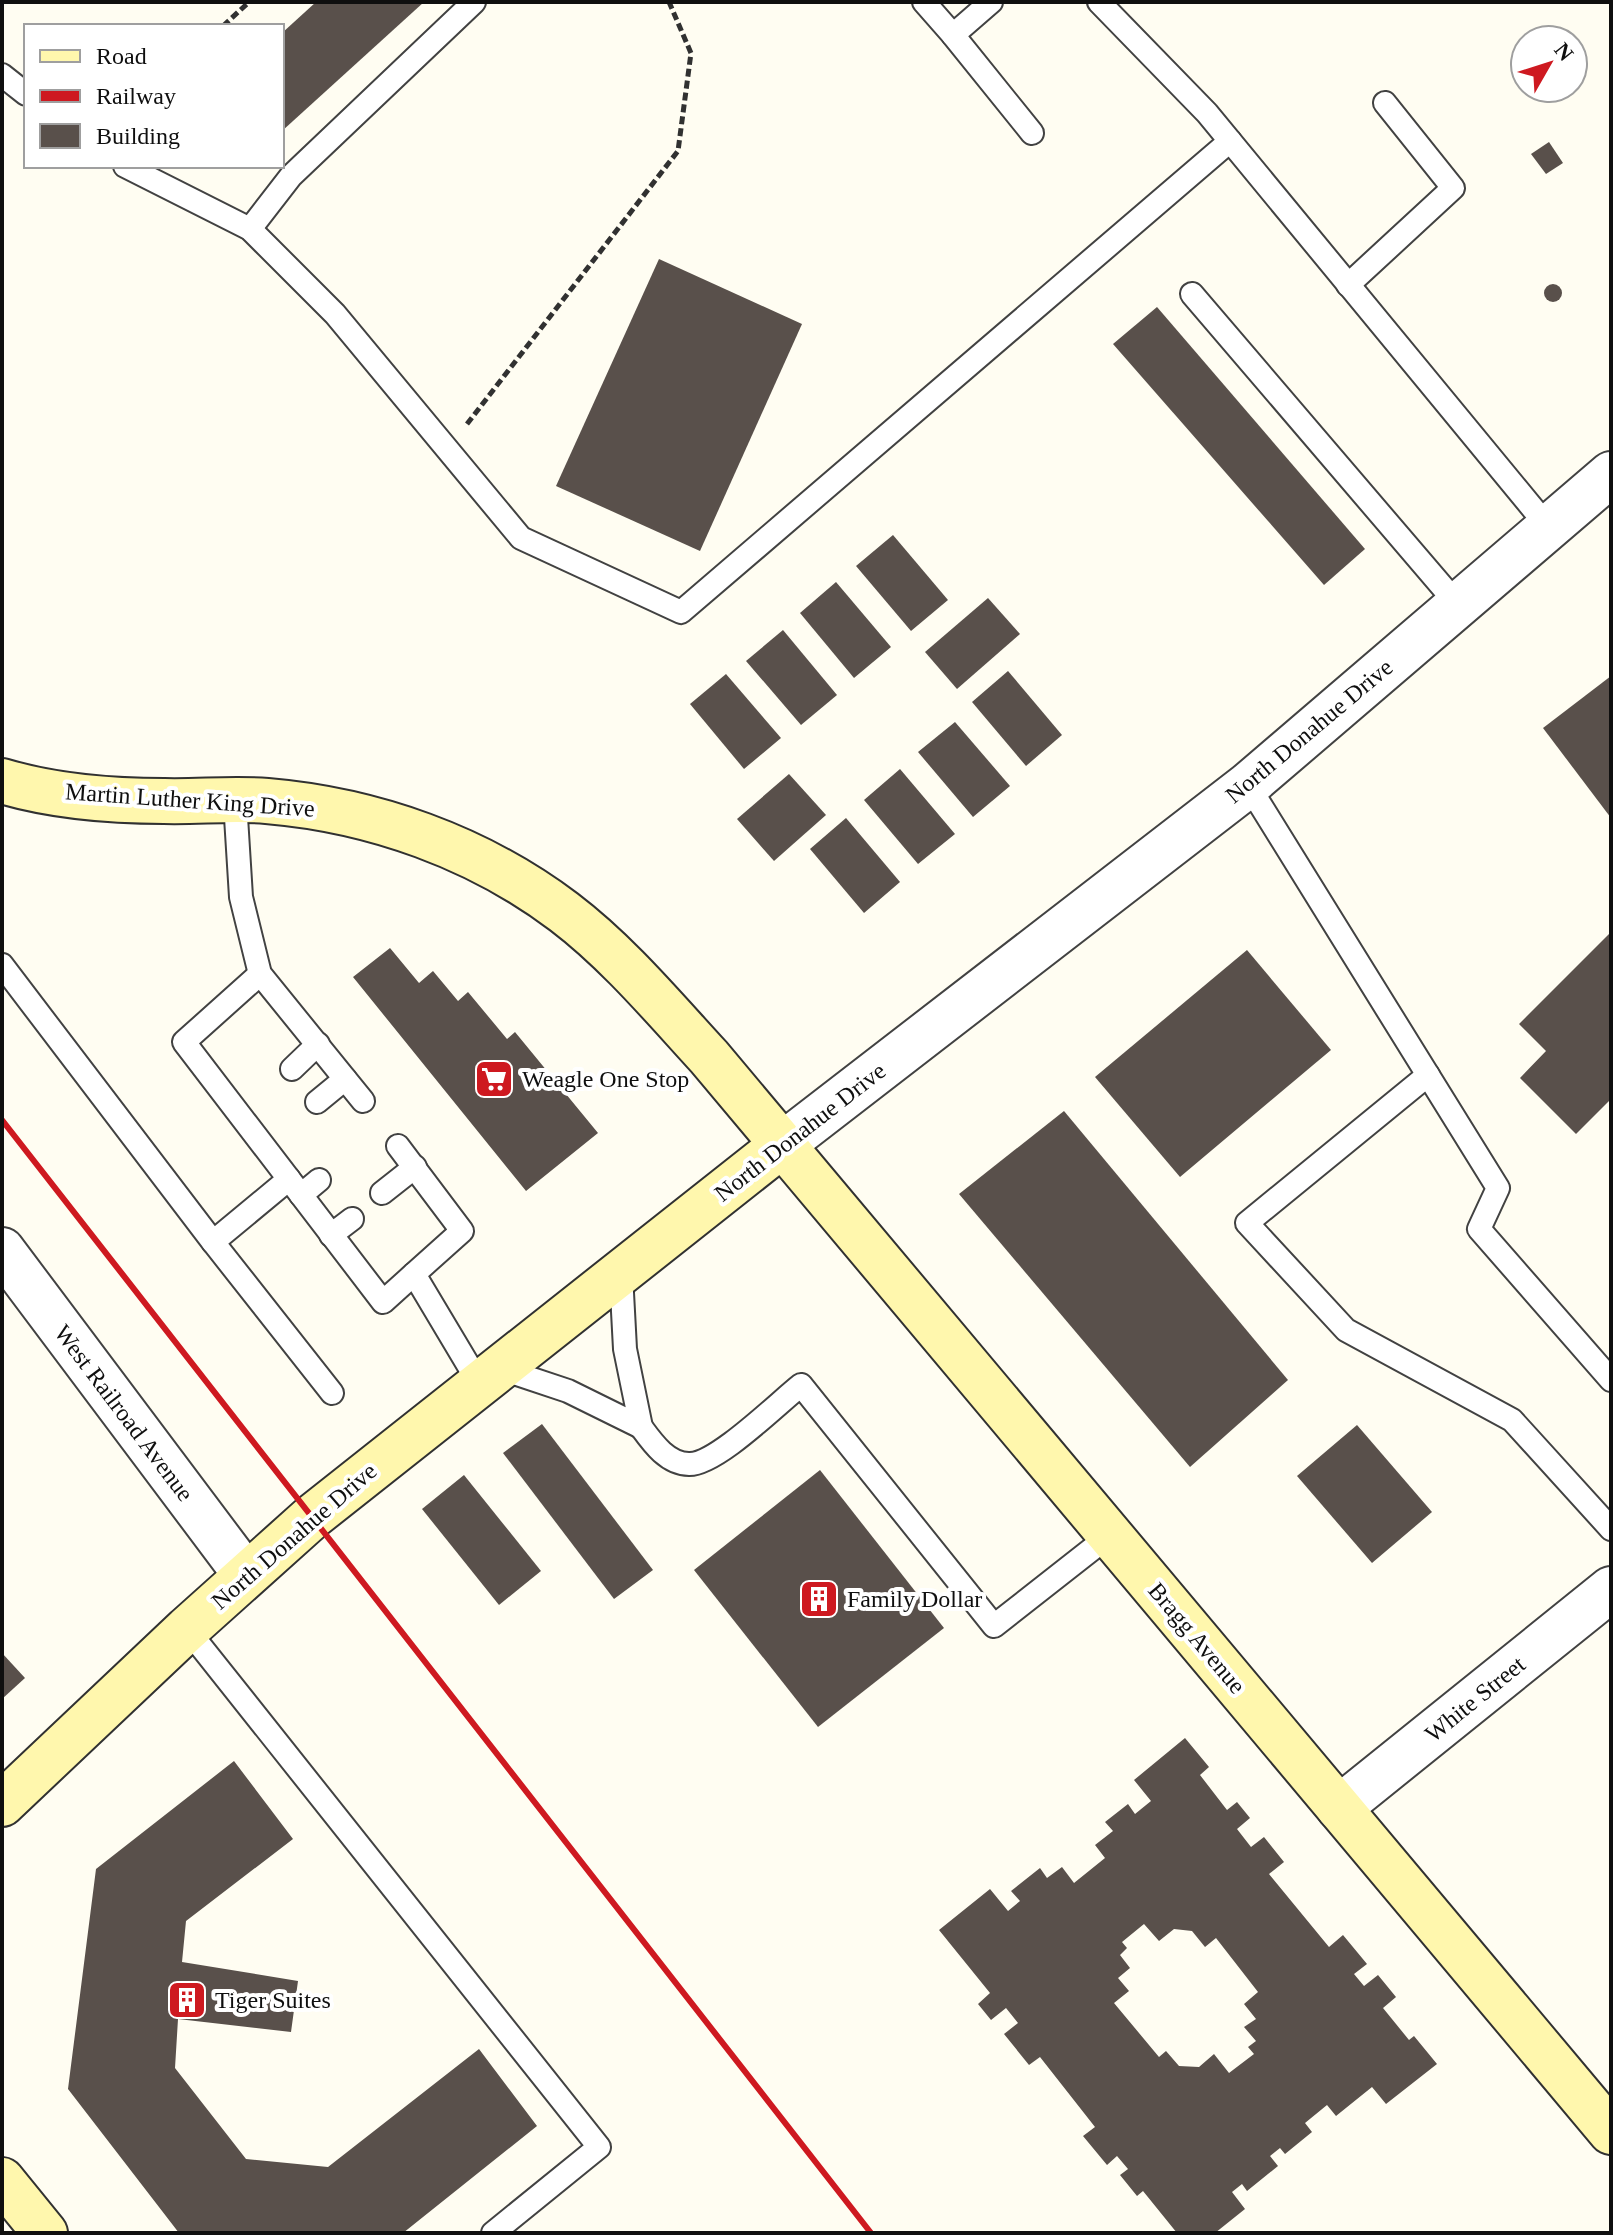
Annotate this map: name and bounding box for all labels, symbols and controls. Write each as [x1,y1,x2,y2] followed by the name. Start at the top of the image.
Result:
[24,24,284,168] legend
[1509,24,1589,104] north arrow
[1549,38,1579,66] text: N
[96,43,147,69] text: Road
[96,83,176,109] text: Railway
[96,123,180,149] text: Building
[1220,654,1398,808] street label: North Donahue Drive
[64,778,316,822] street label: Martin Luther King Drive
[710,1057,890,1207] street label: North Donahue Drive
[473,1058,515,1100] supermarket icon: Weagle One Stop
[522,1066,689,1092] place label: Weagle One Stop
[49,1320,199,1506] street label: West Railroad Avenue
[206,1458,382,1614] street label: North Donahue Drive
[1143,1577,1251,1699] street label: Bragg Avenue
[798,1578,840,1620] building icon: Family Dollar
[847,1586,982,1612] place label: Family Dollar
[1420,1651,1530,1747] street label: White Street
[166,1979,208,2021] building icon: Tiger Suites
[215,1987,331,2013] place label: Tiger Suites

